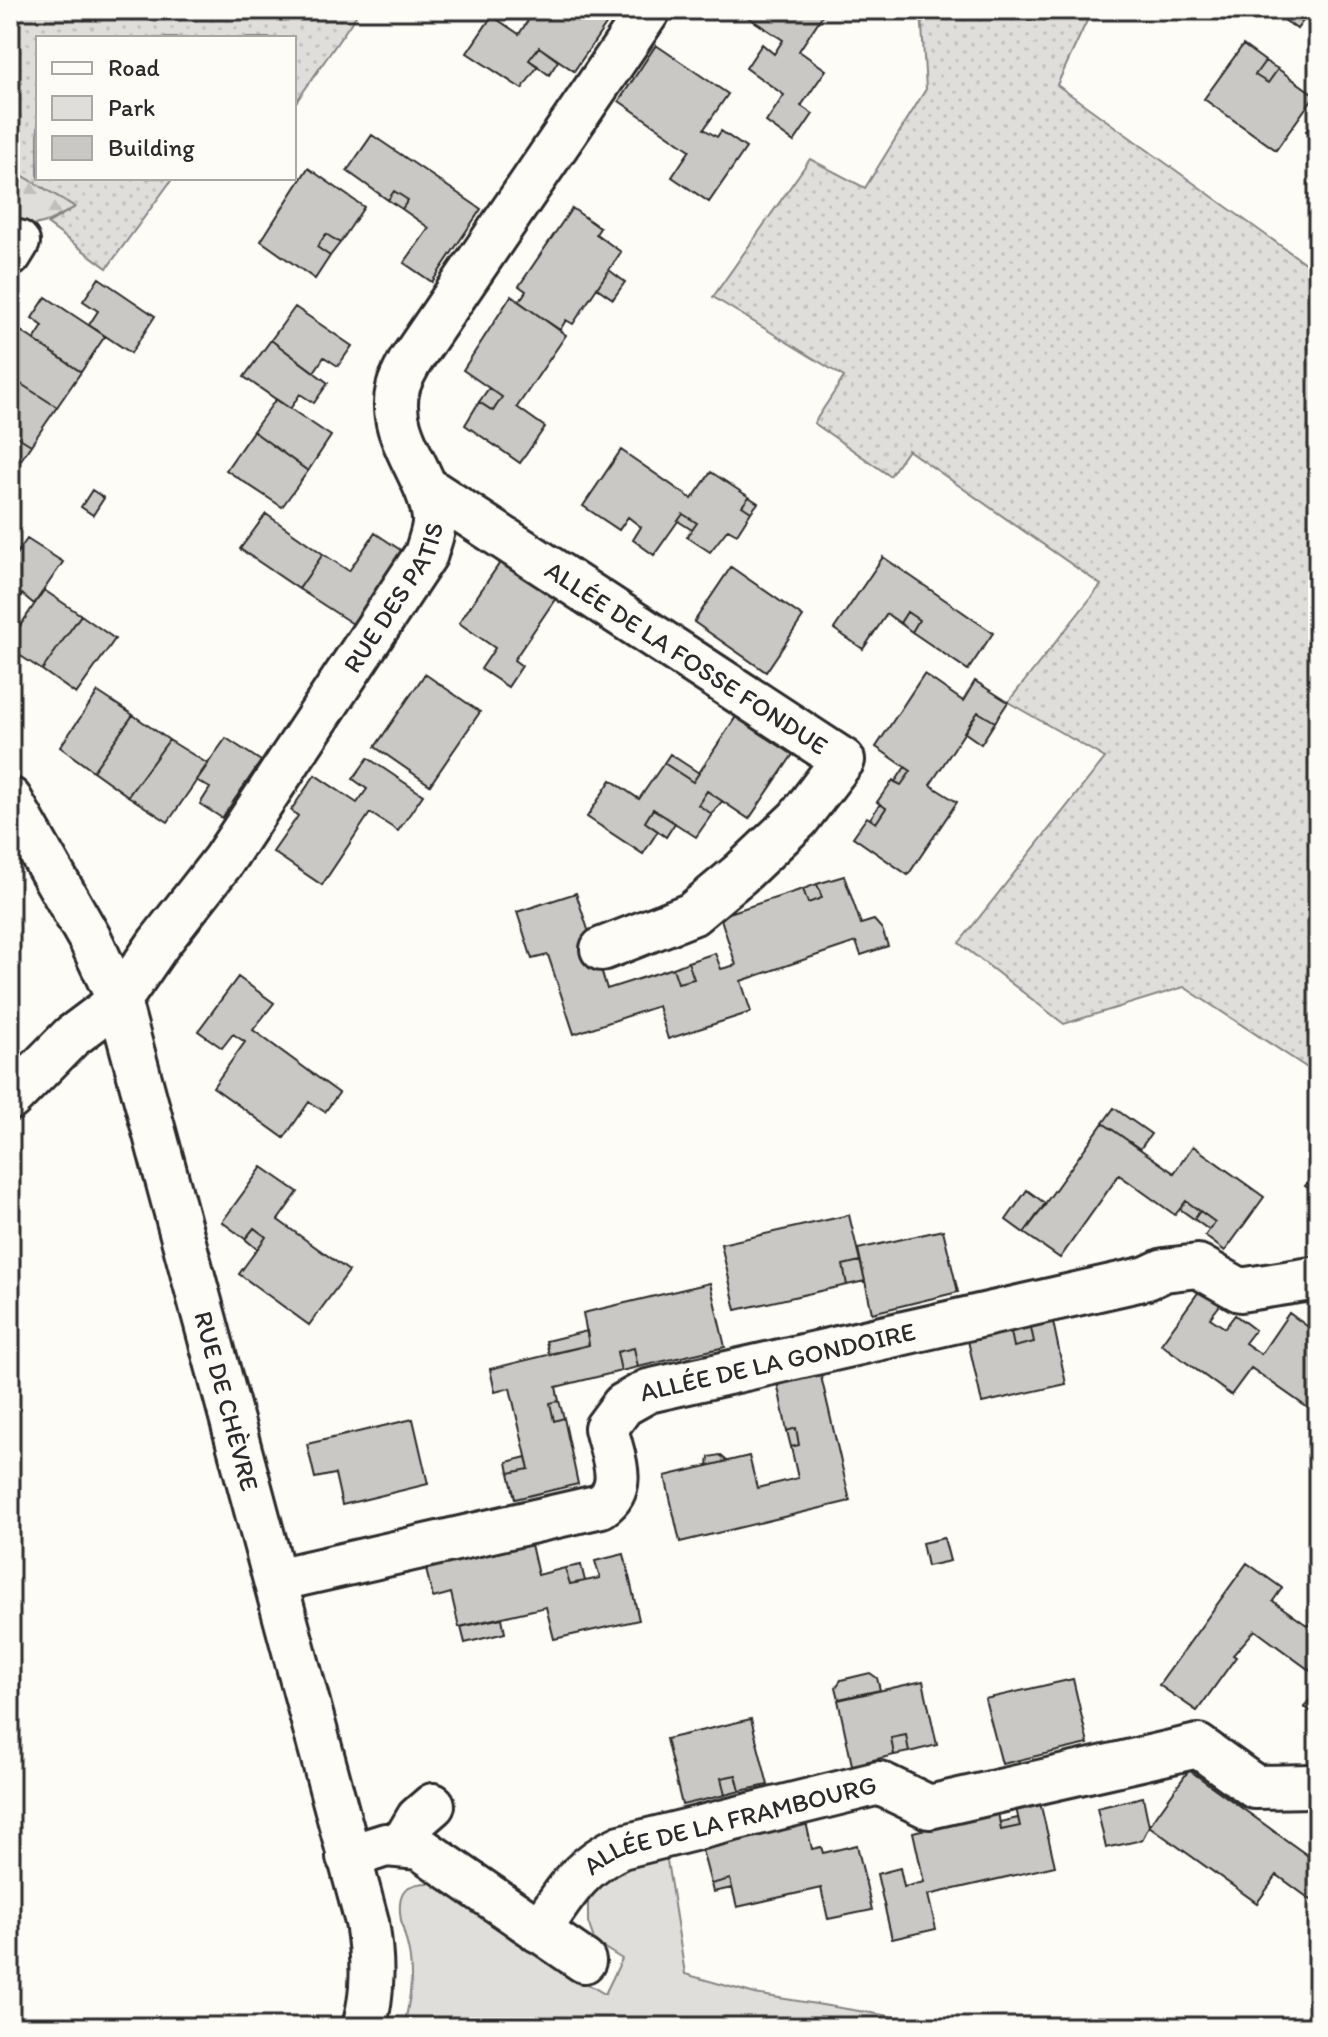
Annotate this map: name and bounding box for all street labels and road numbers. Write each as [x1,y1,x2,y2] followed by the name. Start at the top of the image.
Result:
[336,520,450,679] street label: RUE DES PATIS
[539,554,834,762] street label: ALLÉE DE LA FOSSE FONDUE
[187,1308,266,1495] street label: RUE DE CHÈVRE
[637,1315,918,1408] street label: ALLÉE DE LA GONDOIRE
[576,1768,880,1882] street label: ALLÉE DE LA FRAMBOURG

